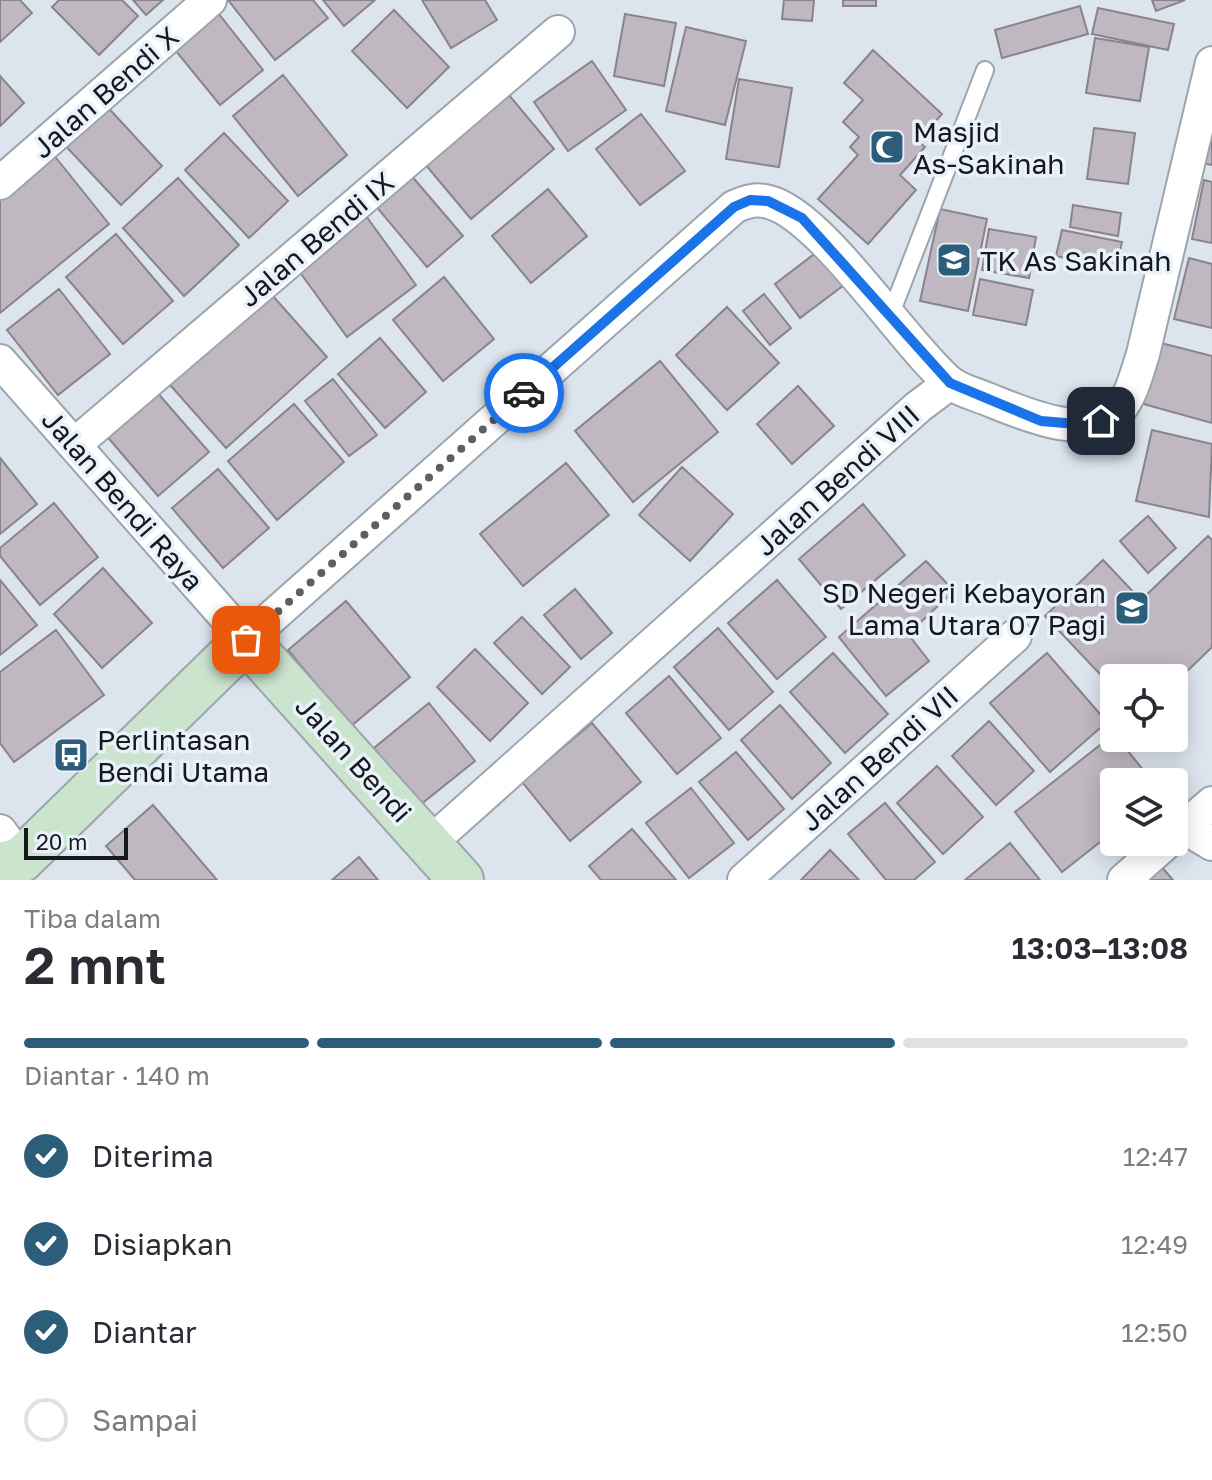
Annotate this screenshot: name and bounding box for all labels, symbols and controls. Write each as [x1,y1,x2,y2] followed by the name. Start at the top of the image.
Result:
[25,20,185,164] street label: Jalan Bendi X
[913,115,1064,180] place label: Masjid As-Sakinah
[868,128,906,166] mosque icon: Masjid As-Sakinah
[232,165,400,313] street label: Jalan Bendi IX
[935,241,973,279] school or university icon: TK As Sakinah
[980,244,1171,277] place label: TK As Sakinah
[484,353,564,433] courier
[502,371,546,415] icon: car
[1067,387,1135,455] pin
[748,398,926,562] street label: Jalan Bendi VIII
[1079,399,1123,443] icon: home
[35,403,211,597] street label: Jalan Bendi Raya
[822,576,1106,641] place label: SD Negeri Kebayoran Lama Utara 07 Pagi
[1113,589,1151,627] school or university icon: SD Negeri Kebayoran Lama Utara 07 Pagi
[212,606,280,674] pin
[224,618,268,662] icon: bag
[1100,664,1188,856] map controls
[1100,664,1188,752] button: locate
[793,679,965,837] street label: Jalan Bendi VII
[289,690,419,828] street label: Jalan Bendi
[97,723,269,788] place label: Perlintasan Bendi Utama
[52,736,90,774] bus stop icon: Perlintasan Bendi Utama
[1100,768,1188,856] button: layers
[24,824,128,860] scale bar
[36,828,87,855] text: 20 m
[24,903,161,934] text: Tiba dalam
[1012,930,1188,966] text: 13:03–13:08
[24,933,166,995] text: 2 mnt
[24,1060,210,1091] text: Diantar · 140 m
[24,1134,68,1178] icon: check
[92,1138,214,1174] text: Diterima
[1123,1141,1188,1172] text: 12:47
[24,1222,68,1266] icon: check
[92,1226,232,1262] text: Disiapkan
[1121,1229,1188,1260] text: 12:49
[24,1310,68,1354] icon: check
[92,1314,197,1350] text: Diantar
[1121,1317,1188,1348] text: 12:50
[92,1402,198,1438] text: Sampai

